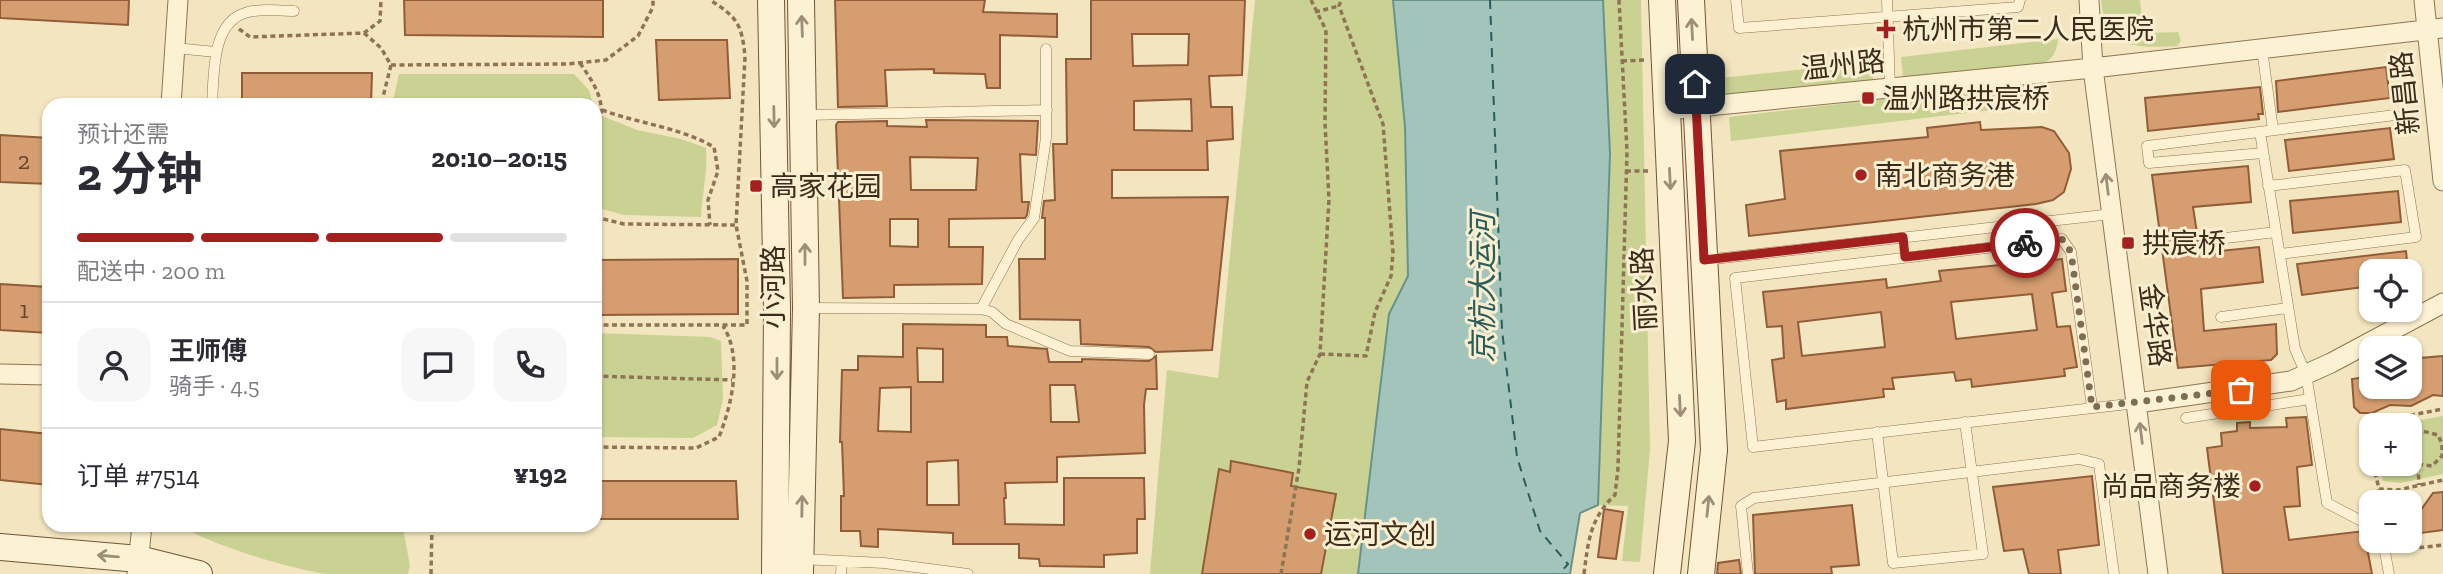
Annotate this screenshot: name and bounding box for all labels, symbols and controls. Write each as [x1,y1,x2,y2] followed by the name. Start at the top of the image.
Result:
[1902,13,2154,46] place label: 杭州市第二人民医院
[795,15,809,38] one-way arrow
[1686,18,1699,41] one-way arrow
[1876,19,1896,39] marker: 杭州市第二人民医院
[1799,44,1887,86] street label: 温州路
[2384,49,2426,137] street label: 新昌路
[1665,54,1725,114] pin
[1676,65,1714,103] icon: home
[1882,82,2050,115] place label: 温州路拱宸桥
[1860,90,1876,106] marker: 温州路拱宸桥
[767,105,780,128] one-way arrow
[77,120,169,148] text: 预计还需
[431,142,567,174] text: 20:10–20:15
[18,146,30,175] house number: 2
[77,147,202,202] text: 2 分钟
[1875,159,2015,192] place label: 南北商务港
[1664,167,1677,190] one-way arrow
[1853,167,1869,183] marker: 南北商务港
[770,170,882,203] place label: 高家花园
[2101,173,2114,195] one-way arrow
[748,178,764,194] marker: 高家花园
[1465,208,1501,363] water label: 京杭大运河
[1990,208,2060,278] courier
[2006,224,2044,262] icon: bike
[2142,227,2226,260] place label: 拱宸桥
[2120,235,2136,251] marker: 拱宸桥
[798,243,812,266] one-way arrow
[757,245,790,329] street label: 小河路
[1625,246,1663,332] street label: 丽水路
[77,257,225,285] text: 配送中 · 200 m
[2359,259,2422,553] map controls
[2359,259,2422,322] button: locate
[2133,281,2177,369] street label: 金华路
[19,295,29,324] house number: 1
[77,328,151,402] button: person
[401,328,475,402] button: chat
[493,328,567,402] button: phone
[169,335,247,367] text: 王师傅
[2359,336,2422,399] button: layers
[770,357,783,380] one-way arrow
[2211,360,2271,420] pin
[2222,371,2260,409] icon: bag
[169,372,260,400] text: 骑手 · 4.5
[1674,394,1687,417] one-way arrow
[2359,413,2422,476] button: +
[2134,422,2147,445] one-way arrow
[513,458,567,490] text: ¥192
[77,460,200,492] text: 订单 #7514
[2101,470,2241,503] place label: 尚品商务楼
[2247,478,2263,494] marker: 尚品商务楼
[2359,490,2422,553] button: −
[795,495,808,518] one-way arrow
[1702,495,1715,518] one-way arrow
[1324,518,1436,551] place label: 运河文创
[1302,526,1318,542] marker: 运河文创
[97,549,120,562] one-way arrow

